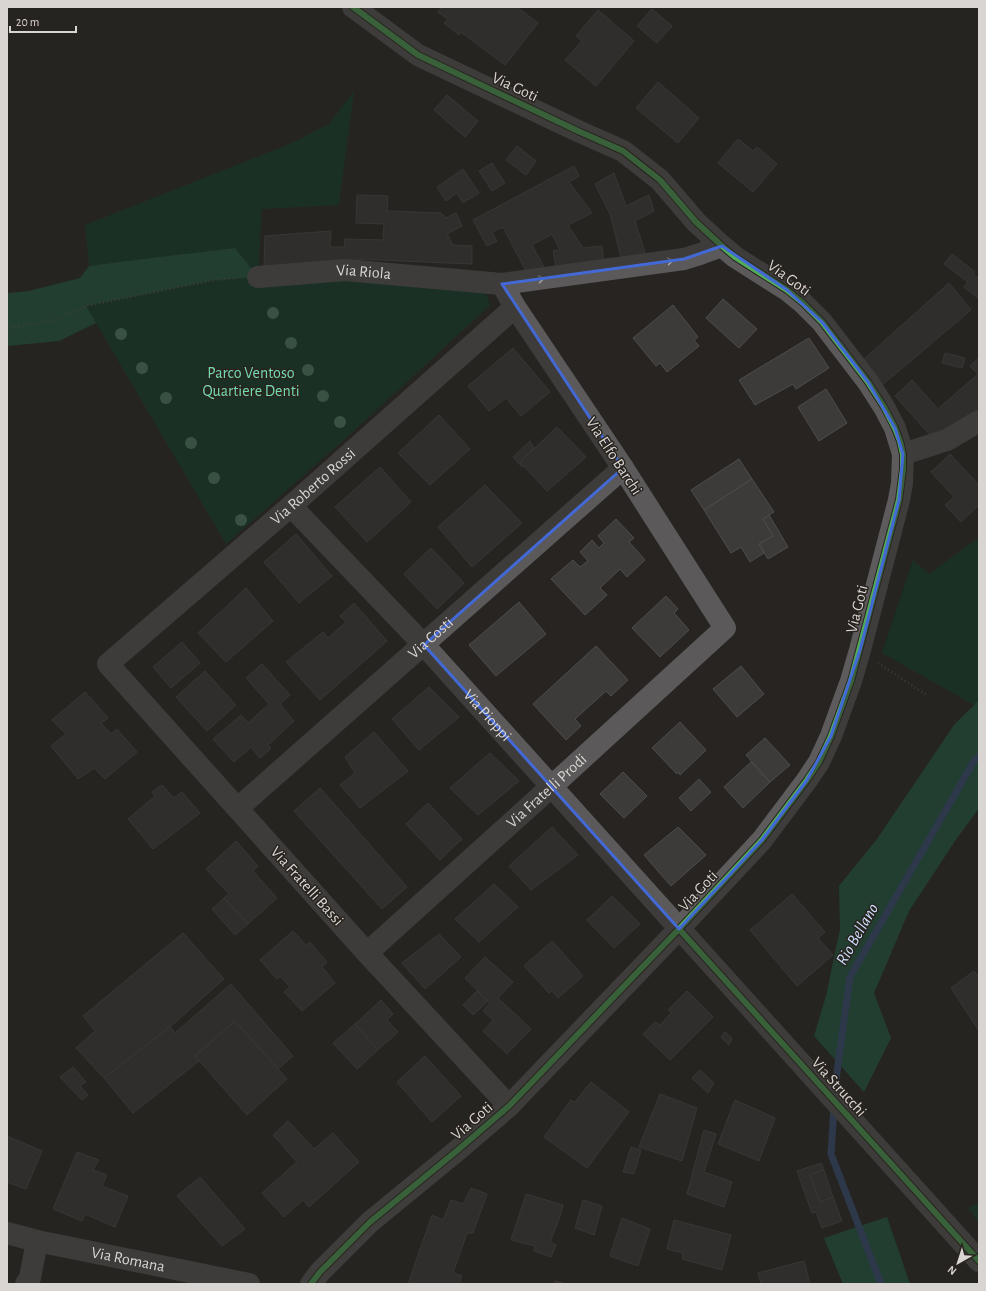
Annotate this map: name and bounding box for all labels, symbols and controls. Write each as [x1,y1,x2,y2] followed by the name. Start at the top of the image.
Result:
[10,8,76,34] scale bar
[16,16,39,28] text: 20 m
[489,69,541,105] street label: Via Goti
[667,257,673,266] one-way arrow
[764,257,814,299] street label: Via Goti
[336,262,392,282] street label: Via Riola
[538,275,544,284] one-way arrow
[202,365,300,400] park label: Parco Ventoso Quartiere Denti
[583,414,645,498] street label: Via Elfo Barchi
[267,445,358,528] street label: Via Roberto Rossi
[843,583,871,635] street label: Via Goti
[405,614,456,662] street label: Via Costi
[460,686,514,744] street label: Via Pioppi
[504,751,590,831] street label: Via Fratelli Prodi
[268,843,346,929] street label: Via Fratelli Bassi
[675,868,721,914] street label: Via Goti
[833,900,881,968] water label: Rio Bellano
[808,1054,870,1120] street label: Via Strucchi
[448,1099,496,1143] street label: Via Goti
[938,1243,978,1283] north arrow
[90,1244,166,1275] street label: Via Romana
[946,1264,958,1277] text: N

